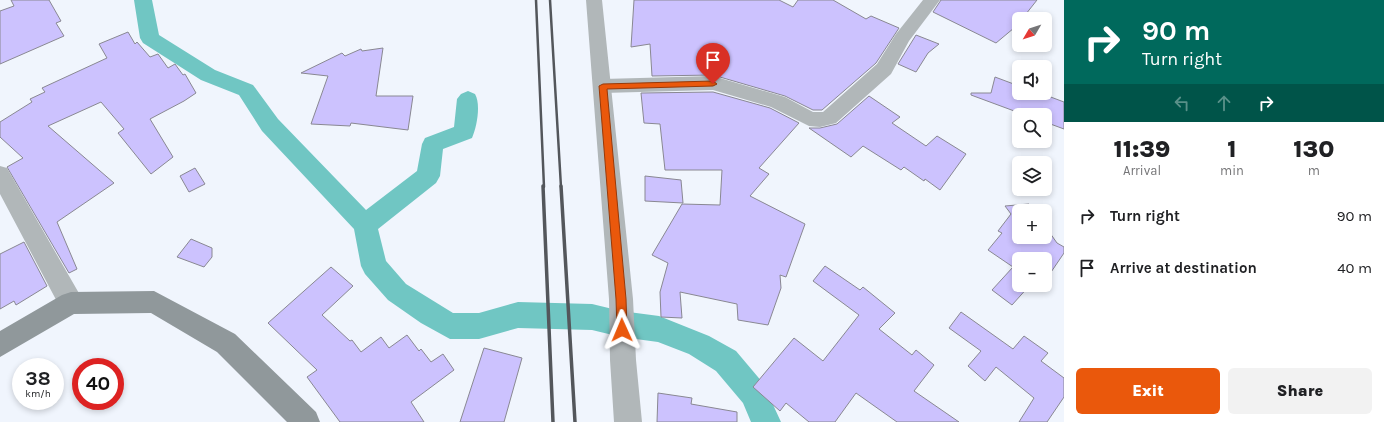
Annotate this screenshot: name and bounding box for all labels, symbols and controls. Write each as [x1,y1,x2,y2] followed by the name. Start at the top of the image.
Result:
[1012,12,1052,52] north arrow
[1012,12,1052,292] map controls
[1142,14,1210,47] text: 90 m
[1076,16,1128,68] icon: right
[696,43,730,84] pin
[1142,48,1222,70] text: Turn right
[702,49,724,71] icon: arrive
[1012,60,1052,100] button: sound
[1171,92,1193,114] icon: left
[1213,92,1235,114] icon: ahead
[1255,92,1277,114] icon: right
[1012,108,1052,148] button: search
[1113,135,1171,163] text: 11:39
[1227,135,1237,163] text: 1
[1293,135,1334,163] text: 130
[1012,156,1052,196] button: layers
[1123,163,1161,178] text: Arrival
[1220,163,1244,178] text: min
[1308,163,1320,178] text: m
[1012,204,1052,244] button: +
[1076,205,1098,227] icon: right
[1110,207,1180,225] text: Turn right
[1337,207,1372,225] text: 90 m
[1012,252,1052,292] button: −
[1076,257,1098,279] icon: arrive
[1110,259,1257,277] text: Arrive at destination
[1337,259,1372,277] text: 40 m
[601,309,643,351] position arrow
[72,358,124,410] speed limit sign: 40
[25,367,51,390] text: 38
[1076,368,1220,414] button: Exit
[1228,368,1372,414] button: Share
[25,388,51,400] text: km/h

